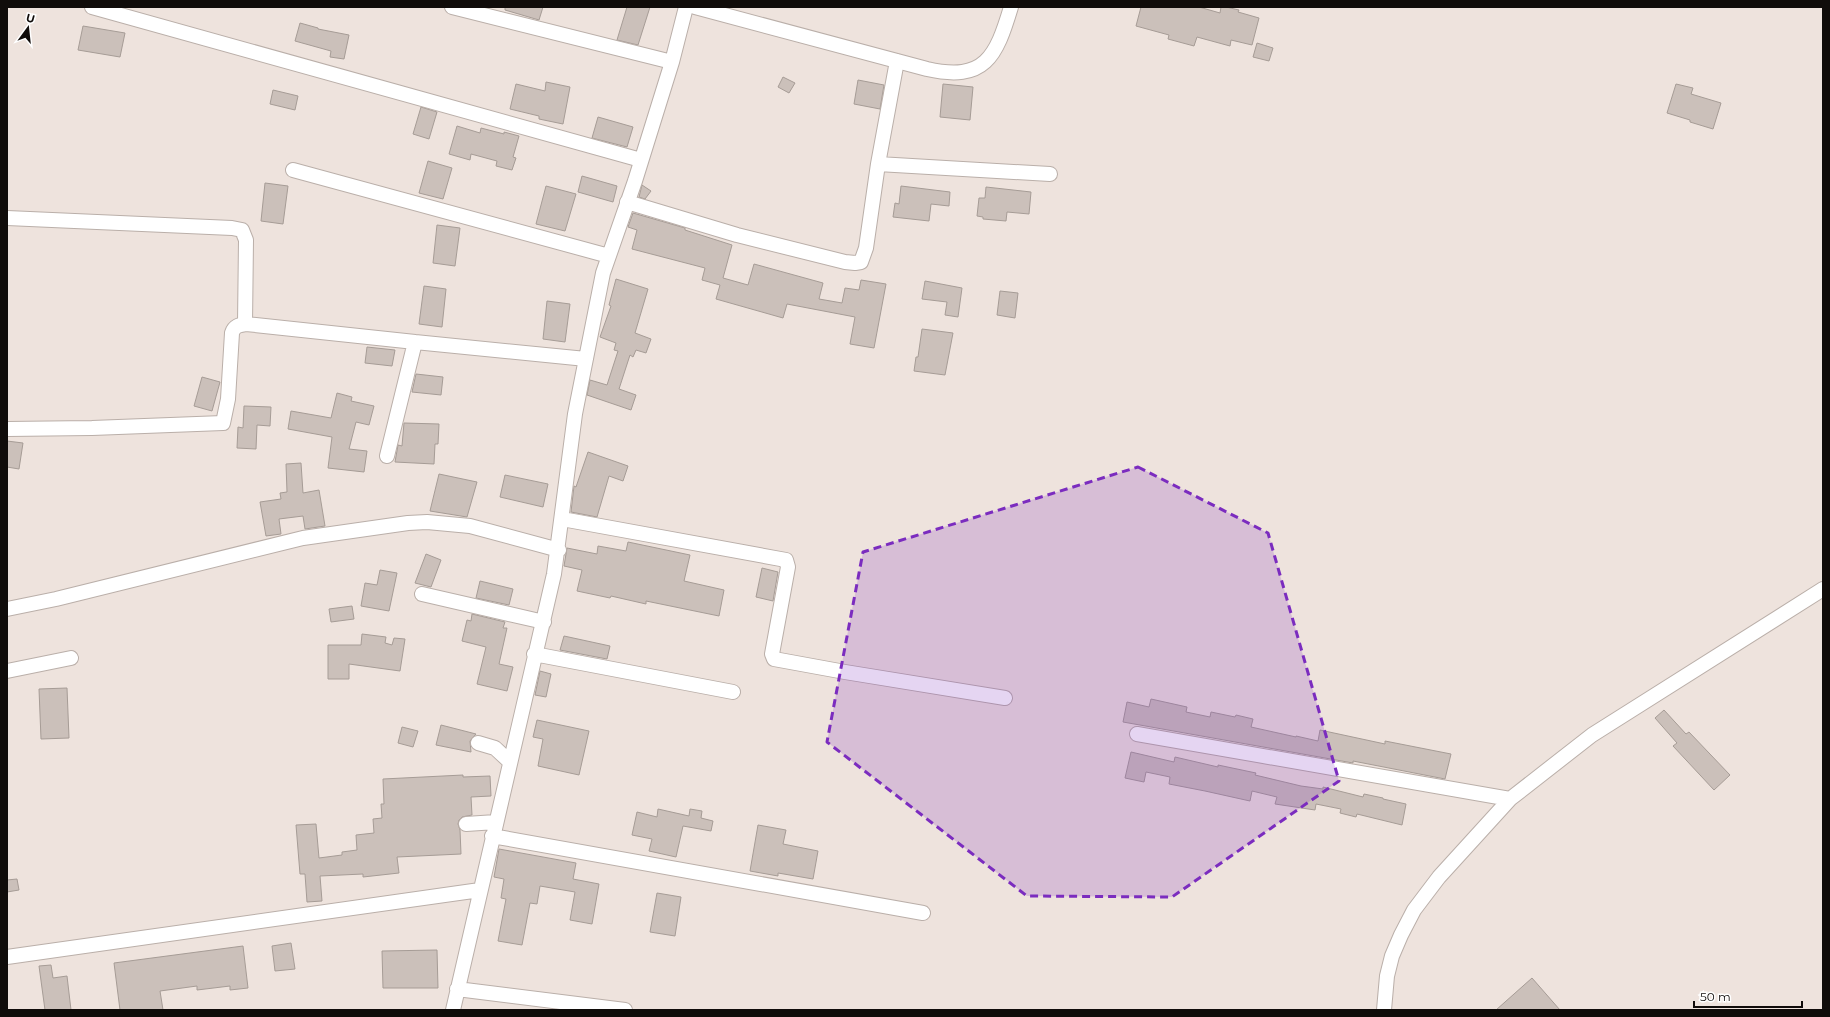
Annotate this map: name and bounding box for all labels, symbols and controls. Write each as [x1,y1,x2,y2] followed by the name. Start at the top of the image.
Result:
[8,8,48,48] north arrow
[25,10,37,26] text: U
[1694,983,1802,1009] scale bar
[1700,989,1731,1004] text: 50 m

